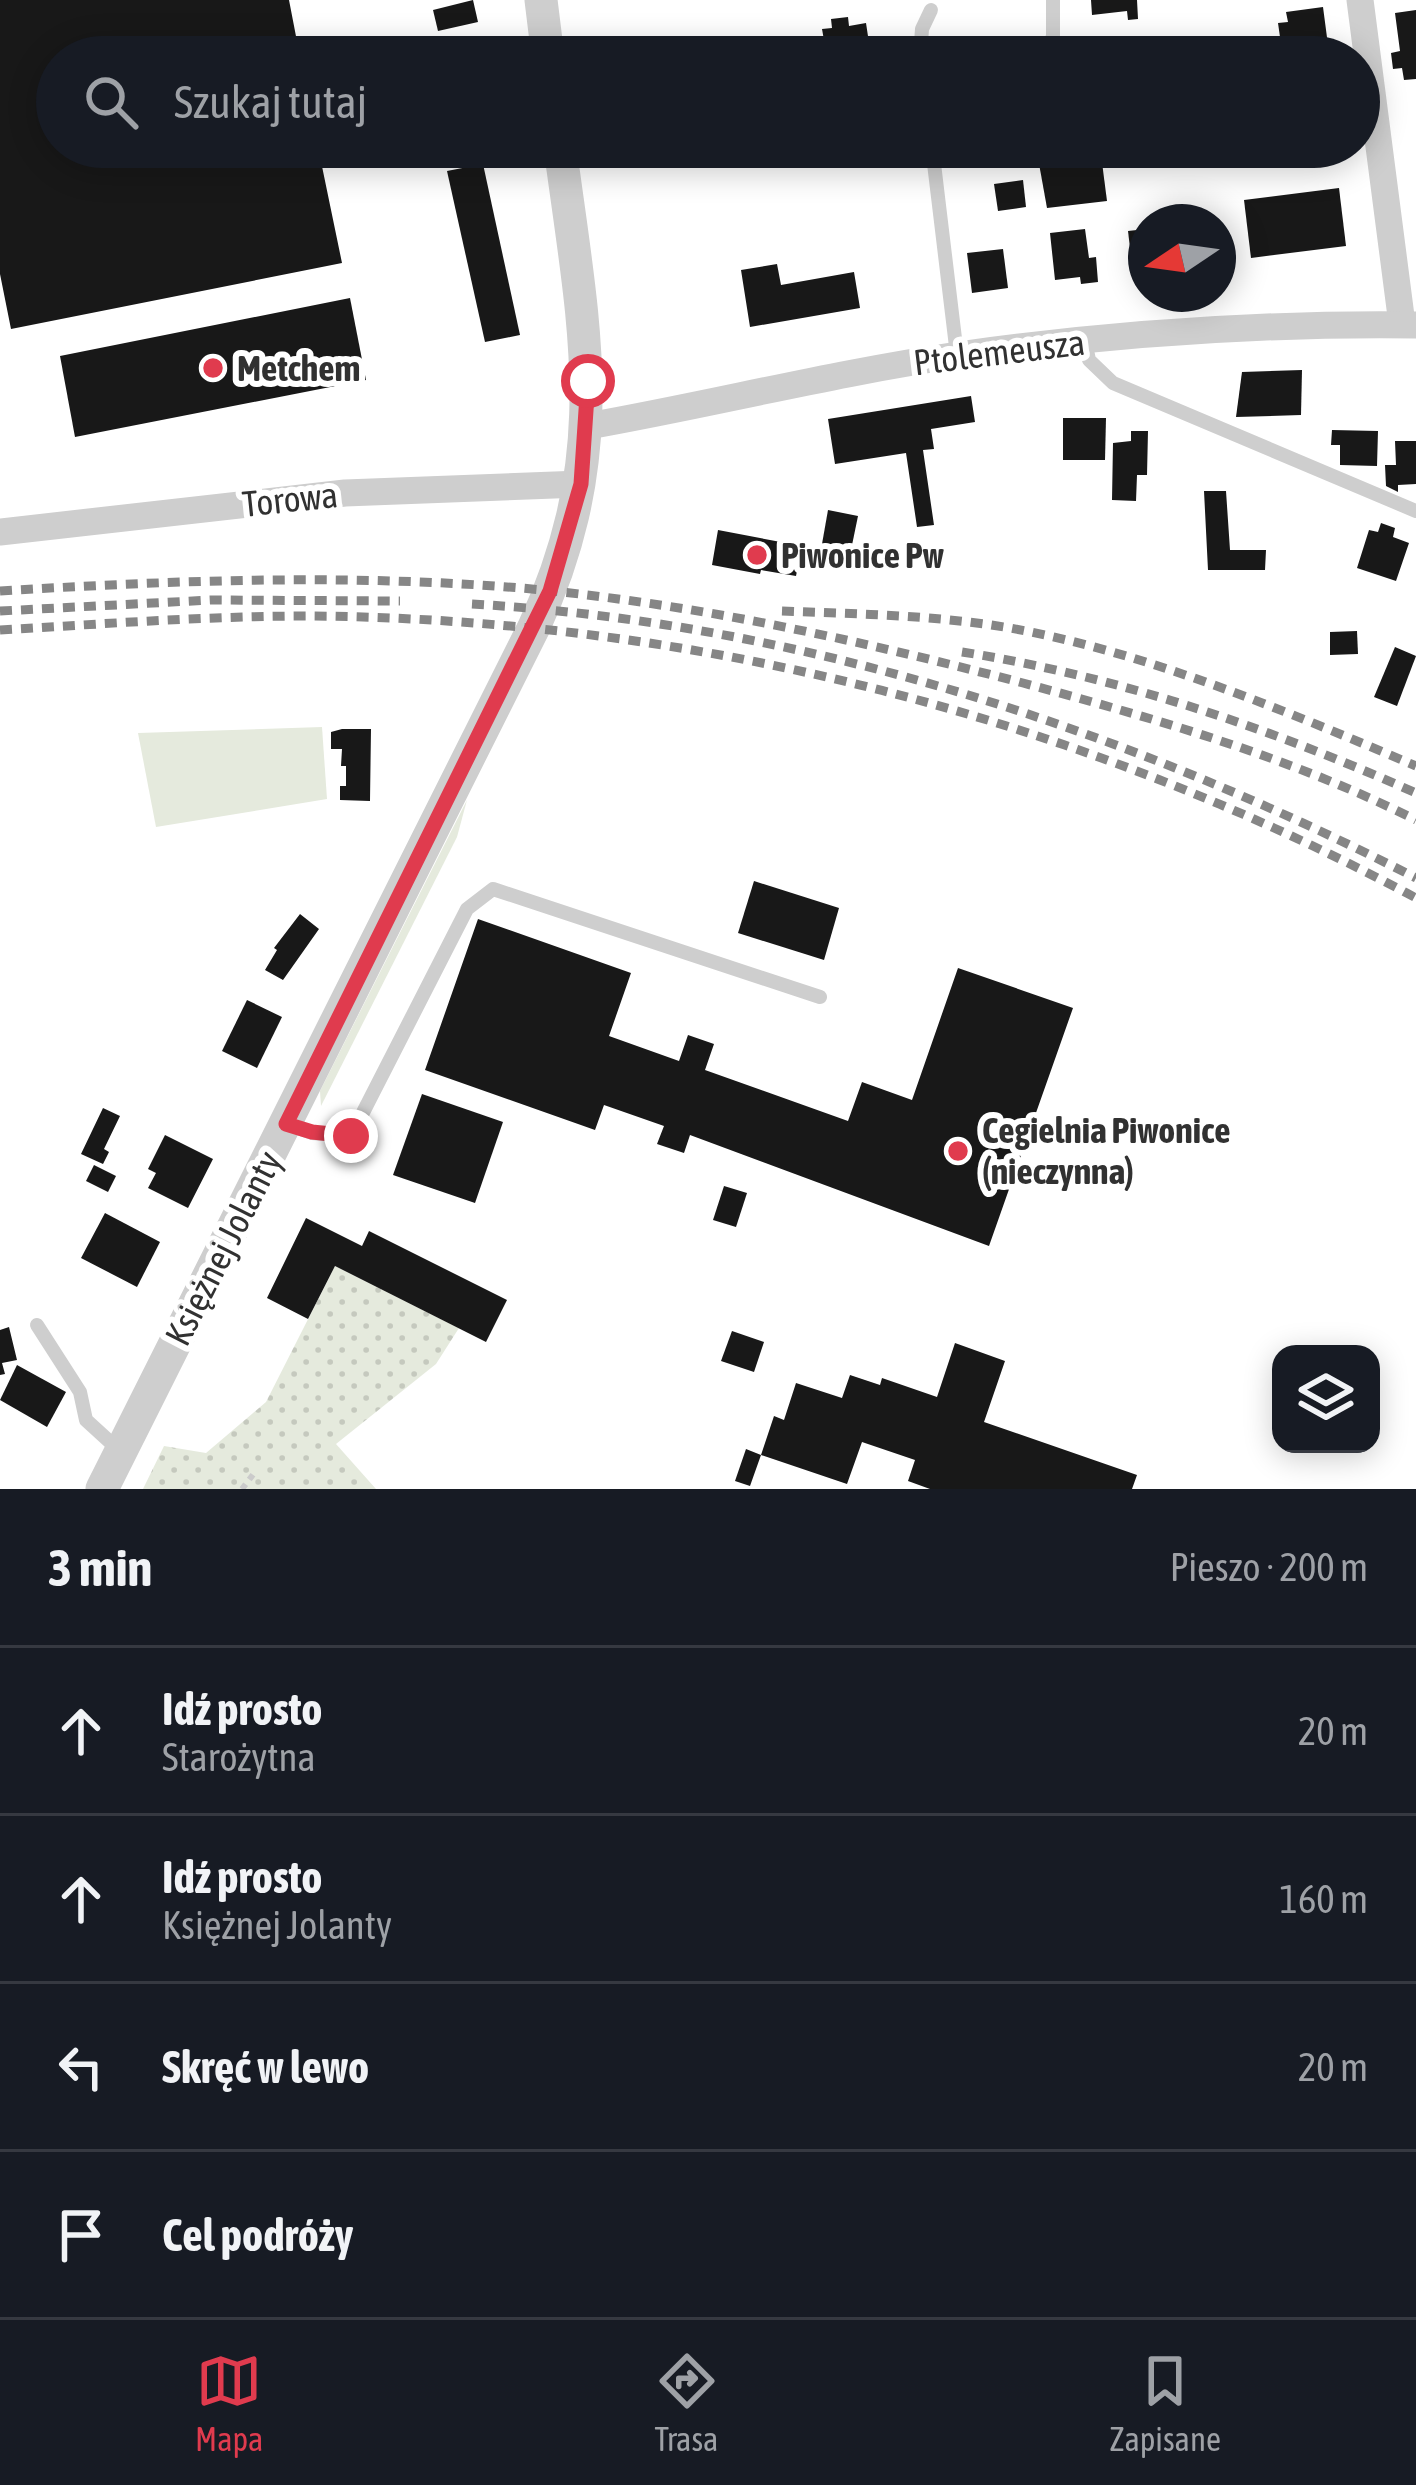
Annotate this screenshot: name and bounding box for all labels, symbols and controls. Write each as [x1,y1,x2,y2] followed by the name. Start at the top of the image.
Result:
[36,36,1380,168] search box
[78,69,144,135] icon: search
[174,76,367,128] text: Szukaj tutaj
[1128,204,1236,312] north arrow
[911,321,1087,383] street label: Ptolemeusza
[237,347,361,389] place label: Metchem
[561,354,615,408] route start
[200,355,226,381] marker: Metchem
[240,473,340,525] street label: Torowa
[781,534,945,576] place label: Piwonice Pw
[744,542,770,568] marker: Piwonice Pw
[324,1109,378,1163] route end
[982,1109,1231,1192] place label: Cegielnia Piwonice (nieczynna)
[945,1138,971,1164] marker: Cegielnia Piwonice (nieczynna)
[156,1144,290,1352] street label: Księżnej Jolanty
[1272,1345,1380,1453] map controls
[1272,1345,1380,1453] button: layers
[48,1538,152,1597] text: 3 min
[1170,1545,1368,1589] text: Pieszo · 200 m
[162,1683,322,1735] text: Idź prosto
[48,1698,114,1764] icon: ahead
[1298,1709,1368,1753] text: 20 m
[162,1735,316,1779] text: Starożytna
[162,1851,322,1903] text: Idź prosto
[48,1866,114,1932] icon: ahead
[1280,1877,1368,1921] text: 160 m
[162,1903,392,1947] text: Księżnej Jolanty
[48,2034,114,2100] icon: left
[162,2041,369,2093] text: Skręć w lewo
[1298,2045,1368,2089] text: 20 m
[48,2202,114,2268] icon: arrive
[162,2209,353,2261] text: Cel podróży
[195,2348,263,2458] tab: Mapa
[654,2348,720,2458] tab: Trasa
[1110,2348,1221,2458] tab: Zapisane

